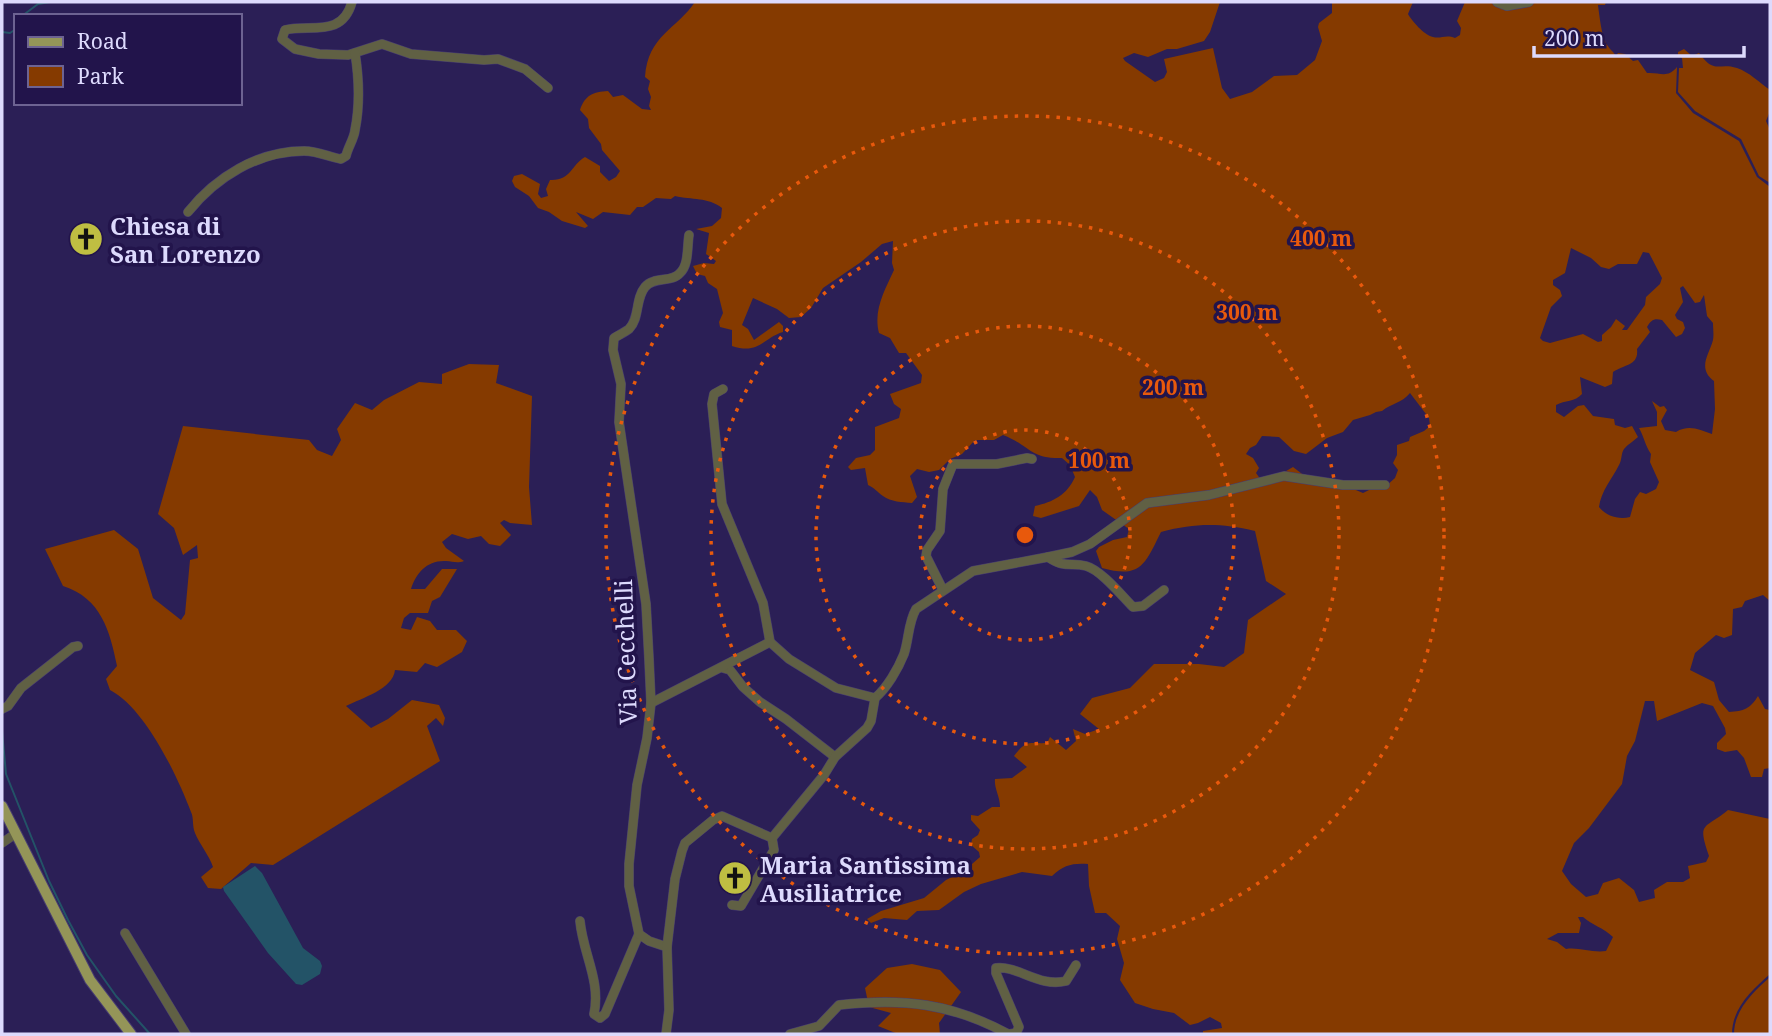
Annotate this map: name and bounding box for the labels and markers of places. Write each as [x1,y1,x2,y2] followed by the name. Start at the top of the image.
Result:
[110,209,261,270] place label: Chiesa di San Lorenzo
[67,220,105,258] church icon: Chiesa di San Lorenzo
[1013,523,1037,547] centre of rings
[760,848,971,909] place label: Maria Santissima Ausiliatrice
[716,859,754,897] church icon: Maria Santissima Ausiliatrice

